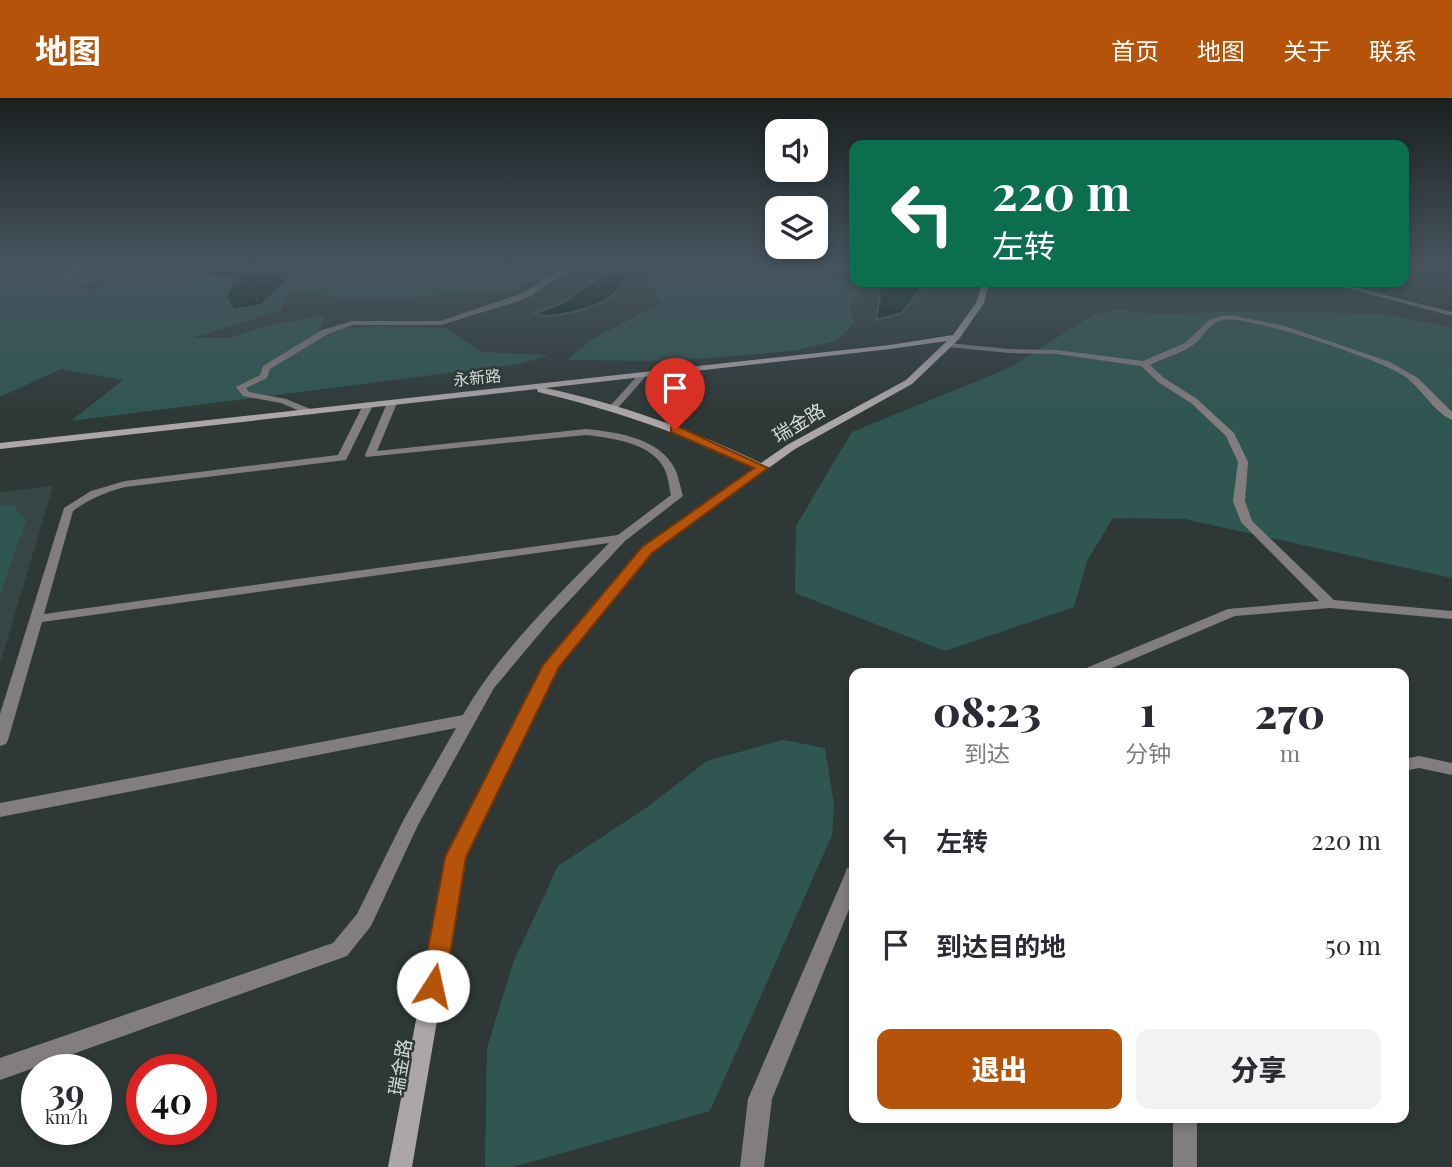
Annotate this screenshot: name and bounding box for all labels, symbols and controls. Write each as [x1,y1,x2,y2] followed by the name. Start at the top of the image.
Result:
[35,27,101,71] text: 地图
[1111,34,1159,66] text: 首页
[1197,34,1245,66] text: 地图
[1283,34,1331,66] text: 关于
[1369,34,1417,66] text: 联系
[765,119,828,259] map controls
[765,119,828,182] button: sound
[992,158,1131,223] text: 220 m
[877,168,968,259] icon: left
[765,196,828,259] button: layers
[992,223,1056,266] text: 左转
[645,358,705,430] pin
[452,364,502,390] street label: 永新路
[656,369,694,407] icon: arrive
[767,396,829,448] street label: 瑞金路
[933,682,1041,738] text: 08:23
[1140,682,1156,738] text: 1
[1255,684,1325,740] text: 270
[964,737,1010,768] text: 到达
[1125,737,1171,768] text: 分钟
[1280,737,1300,768] text: m
[877,821,915,859] icon: left
[1311,822,1381,857] text: 220 m
[936,823,988,858] text: 左转
[877,926,915,964] icon: arrive
[1325,927,1381,962] text: 50 m
[936,928,1066,963] text: 到达目的地
[396,949,470,1023] position arrow
[877,1029,1122,1109] button: 退出
[1136,1029,1381,1109] button: 分享
[381,1037,417,1097] street label: 瑞金路
[126,1054,217,1145] speed limit sign: 40
[48,1067,85,1114] text: 39
[45,1105,88,1129] text: km/h

